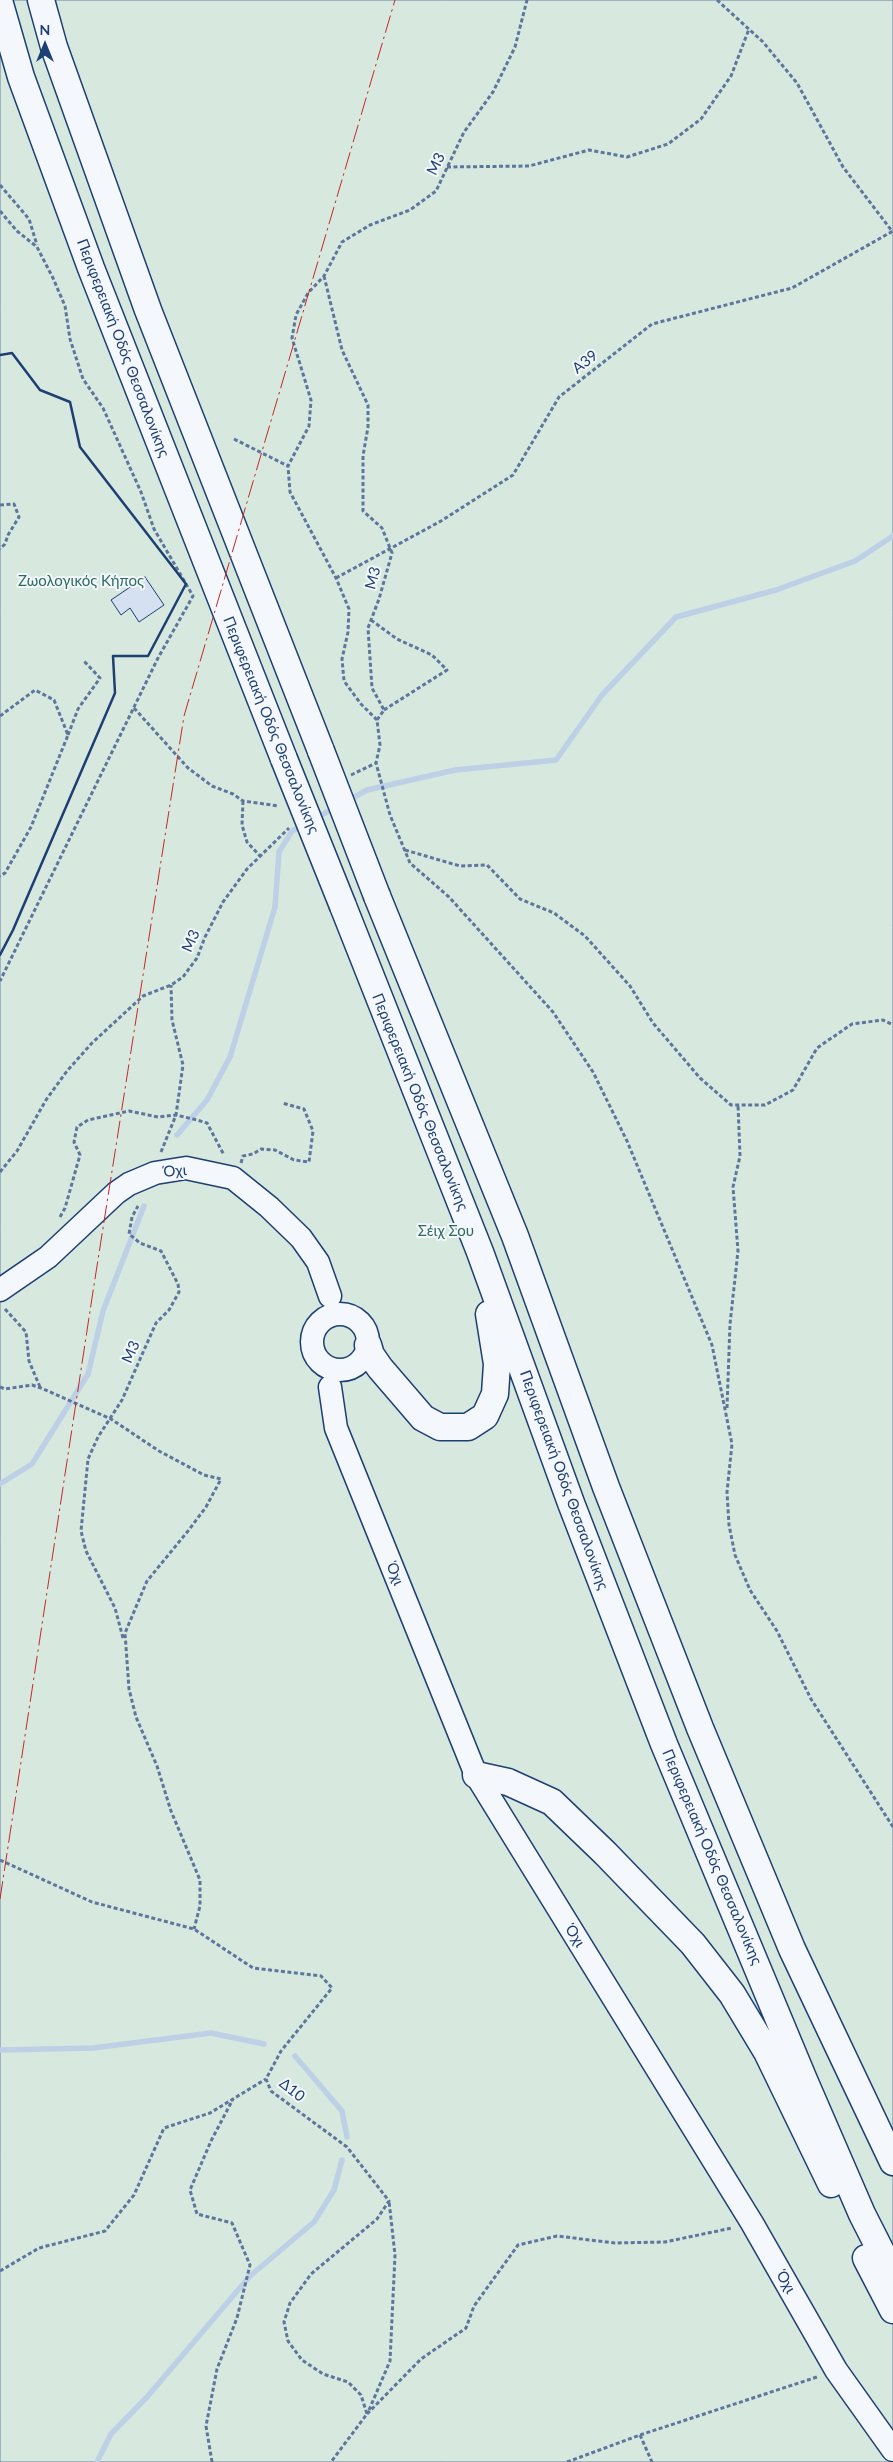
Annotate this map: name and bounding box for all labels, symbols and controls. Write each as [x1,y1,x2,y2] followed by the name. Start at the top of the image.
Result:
[20,20,70,70] north arrow
[40,21,50,38] text: N
[423,150,449,178] street label: Μ3
[73,236,173,460] street label: Περιφερειακή Οδός Θεσσαλονίκης
[569,346,601,378] street label: Α39
[361,565,385,591] street label: Μ3
[18,572,144,590] park label: Ζωολογικός Κήπος
[219,614,323,836] street label: Περιφερειακή Οδός Θεσσαλονίκης
[178,927,204,955] street label: Μ3
[368,991,472,1213] street label: Περιφερειακή Οδός Θεσσαλονίκης
[163,1161,187,1181] street label: Όχι
[418,1222,474,1240] park label: Σέιχ Σου
[118,1338,144,1366] street label: Μ3
[516,1368,612,1592] street label: Περιφερειακή Οδός Θεσσαλονίκης
[382,1560,408,1588] street label: Όχι
[658,1746,766,1968] street label: Περιφερειακή Οδός Θεσσαλονίκης
[561,1921,589,1951] street label: Όχι
[276,2074,308,2106] street label: Δ10
[772,2267,800,2297] street label: Όχι

